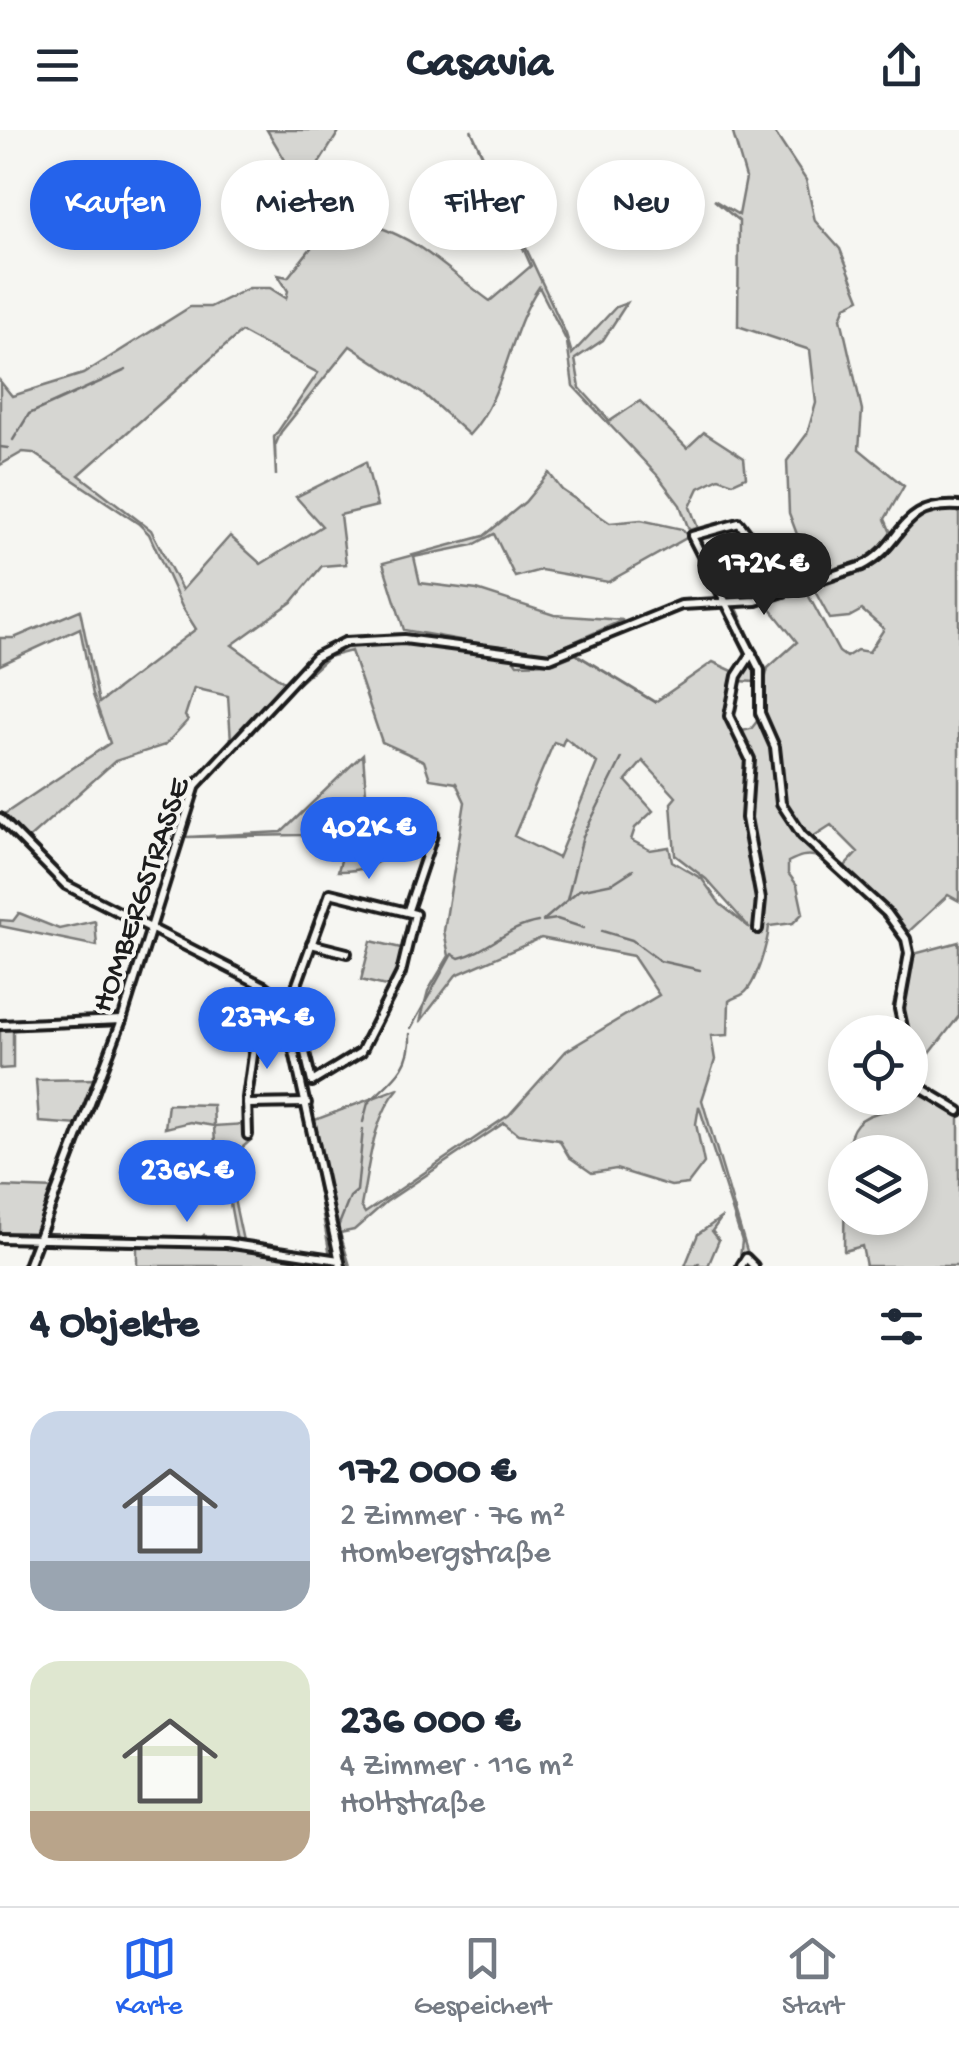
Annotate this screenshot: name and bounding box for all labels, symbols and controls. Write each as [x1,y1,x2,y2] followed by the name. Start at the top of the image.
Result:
[30,38,85,93] icon: menu
[874,38,929,93] icon: share
[407,39,552,92] text: Casavia
[30,160,201,250] chip: Kaufen
[221,160,389,250] chip: Mieten
[409,160,557,250] chip: Filter
[577,160,705,250] chip: Neu
[683,533,845,618] pin: 172K €
[719,546,809,584] text: 172K €
[85,772,201,1018] street label: HOMBERGSTRASSE
[288,797,450,882] pin: 402K €
[322,810,416,848] text: 402K €
[186,987,348,1072] pin: 237K €
[220,1000,314,1038] text: 237K €
[828,1015,928,1235] map controls
[828,1015,928,1115] button: locate
[828,1135,928,1235] button: layers
[106,1140,268,1225] pin: 236K €
[141,1153,233,1191] text: 236K €
[874,1299,929,1354] icon: filters
[30,1302,199,1351] text: 4 Objekte
[340,1449,516,1498] text: 172 000 €
[110,1451,230,1571] icon: home
[340,1498,565,1536] text: 2 Zimmer · 76 m²
[340,1536,550,1574] text: Hombergstraße
[340,1699,520,1748] text: 236 000 €
[110,1701,230,1821] icon: home
[340,1748,574,1786] text: 4 Zimmer · 116 m²
[340,1786,485,1824] text: Holtstraße
[116,1931,182,2024] tab: Karte
[414,1931,551,2024] tab: Gespeichert
[782,1931,843,2024] tab: Start

